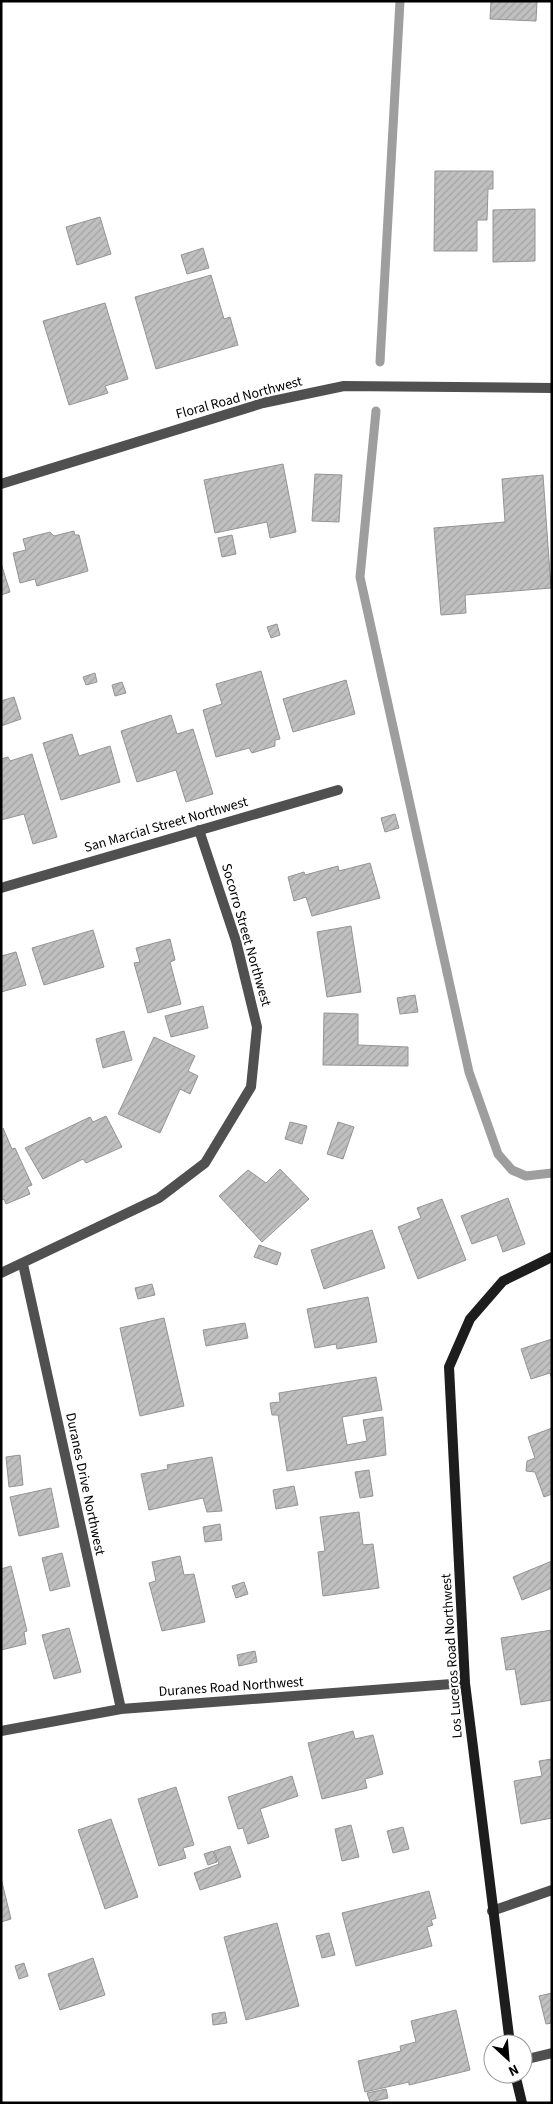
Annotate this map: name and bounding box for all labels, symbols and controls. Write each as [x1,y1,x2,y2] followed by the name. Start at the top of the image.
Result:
[174,371,305,424] street label: Floral Road Northwest
[82,792,250,858] street label: San Marcial Street Northwest
[216,861,276,1009] street label: Socorro Street Northwest
[60,1411,110,1557] street label: Duranes Drive Northwest
[436,1573,468,1739] street label: Los Luceros Road Northwest
[158,1672,304,1702] street label: Duranes Road Northwest
[483,2034,533,2084] north arrow
[505,2059,522,2081] text: N

